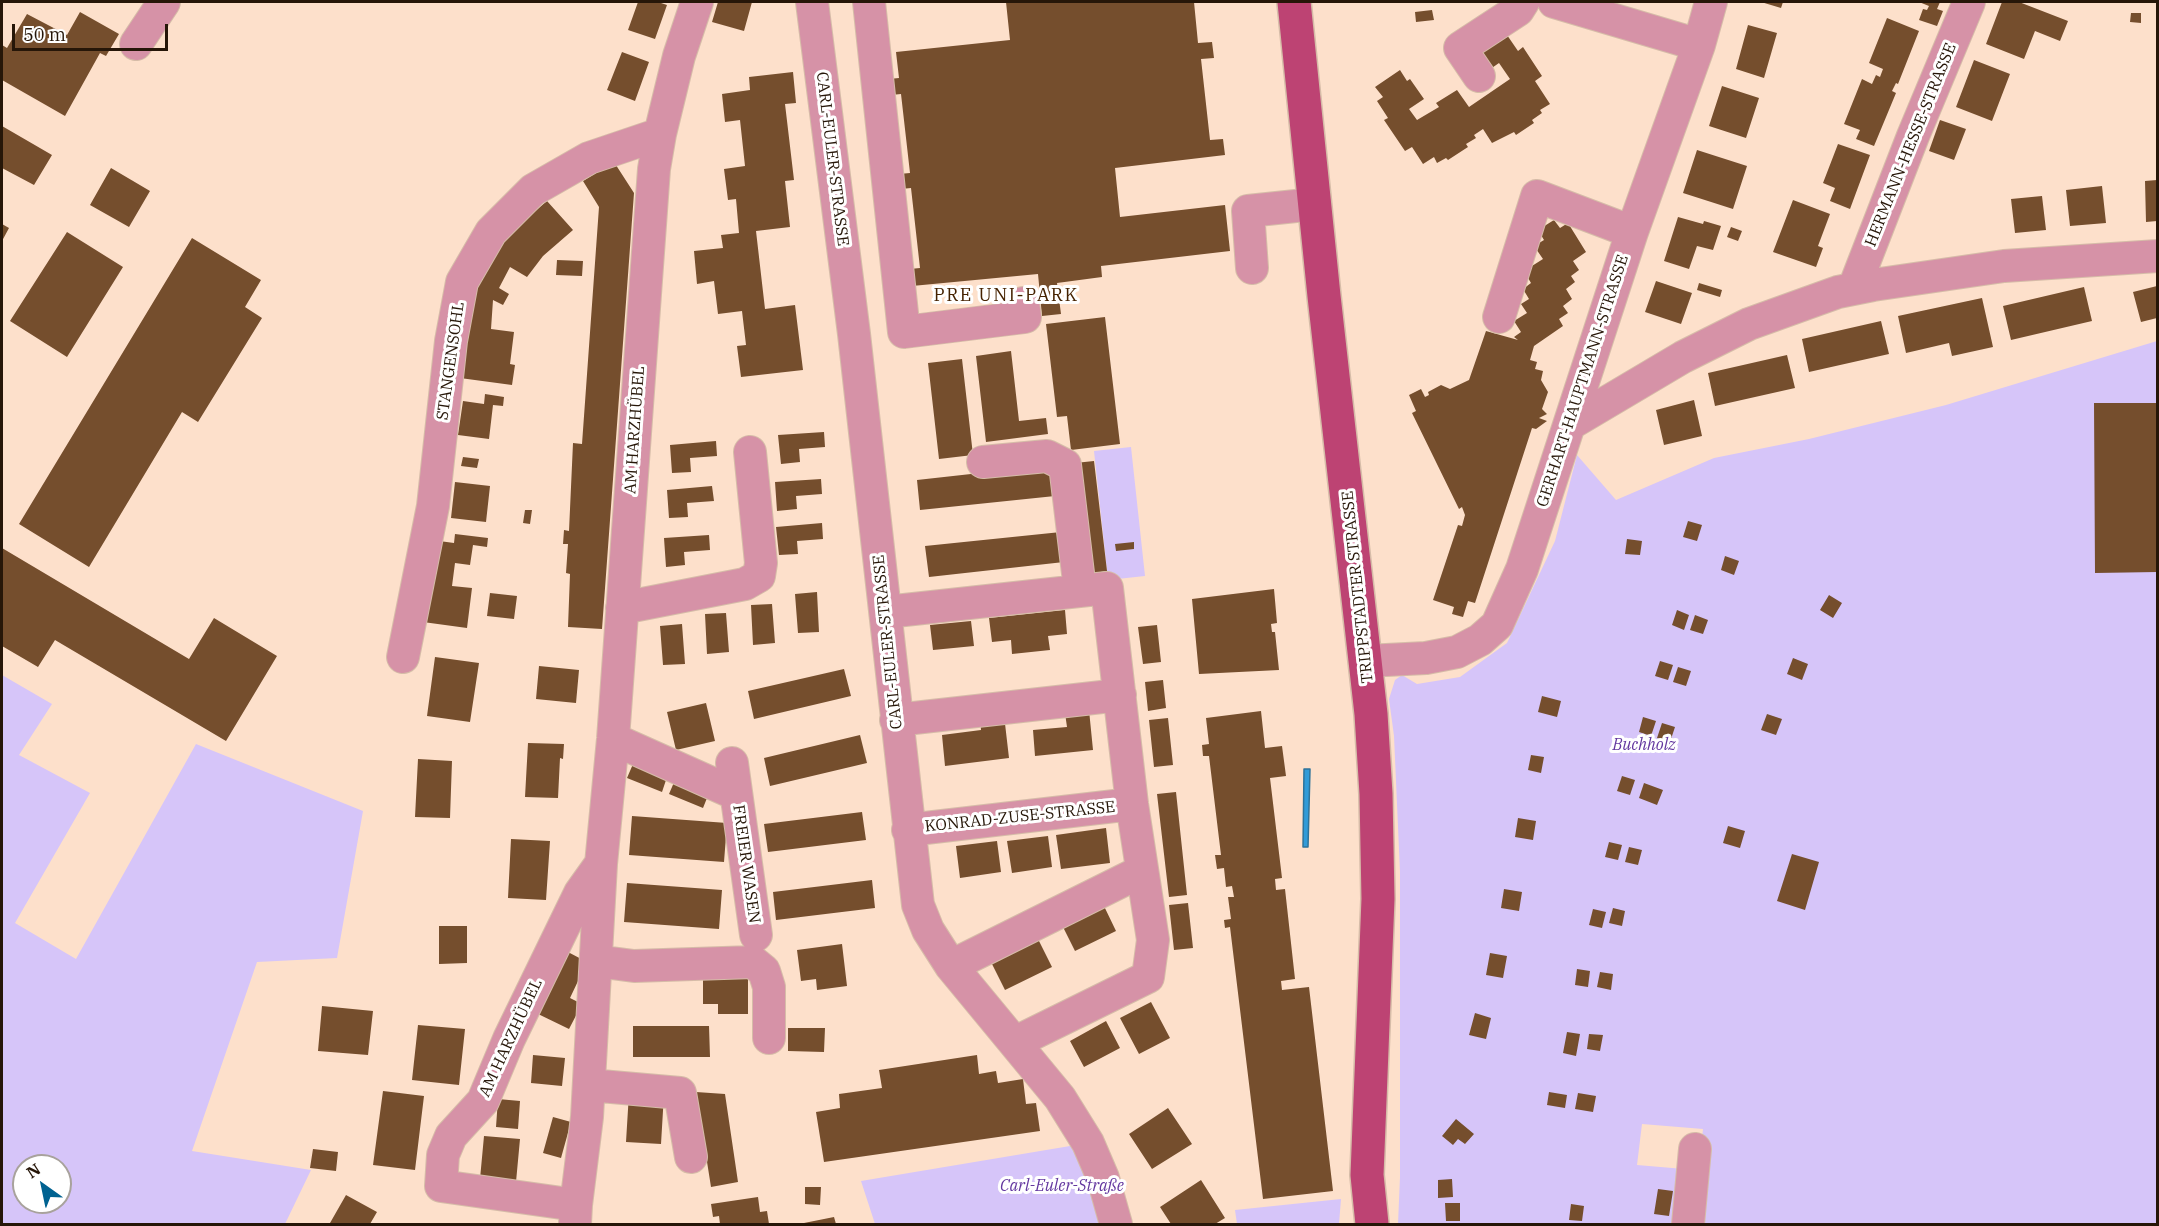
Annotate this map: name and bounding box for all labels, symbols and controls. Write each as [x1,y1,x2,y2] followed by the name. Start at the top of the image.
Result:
[15,12,171,50] scale bar
[23,23,66,46] text: 50 m
[1861,40,1961,250] street label: HERMANN-HESSE-STRASSE
[812,71,852,247] street label: CARL-EULER-STRASSE
[1533,252,1633,510] street label: GERHART-HAUPTMANN-STRASSE
[933,285,1079,307] district label: PRE UNI-PARK
[433,301,469,421] street label: STANGENSOHL
[621,365,649,495] street label: AM HARZHÜBEL
[1338,490,1378,684] street label: TRIPPSTADTER STRASSE
[869,554,907,730] street label: CARL-EULER-STRASSE
[1613,735,1675,755] park label: Buchholz
[924,797,1116,837] street label: KONRAD-ZUSE-STRASSE
[728,804,764,924] street label: FREIER WASEN
[475,976,547,1100] street label: AM HARZHÜBEL
[12,1154,72,1214] north arrow
[23,1159,44,1182] text: N
[1000,1176,1124,1196] park label: Carl-Euler-Straße

